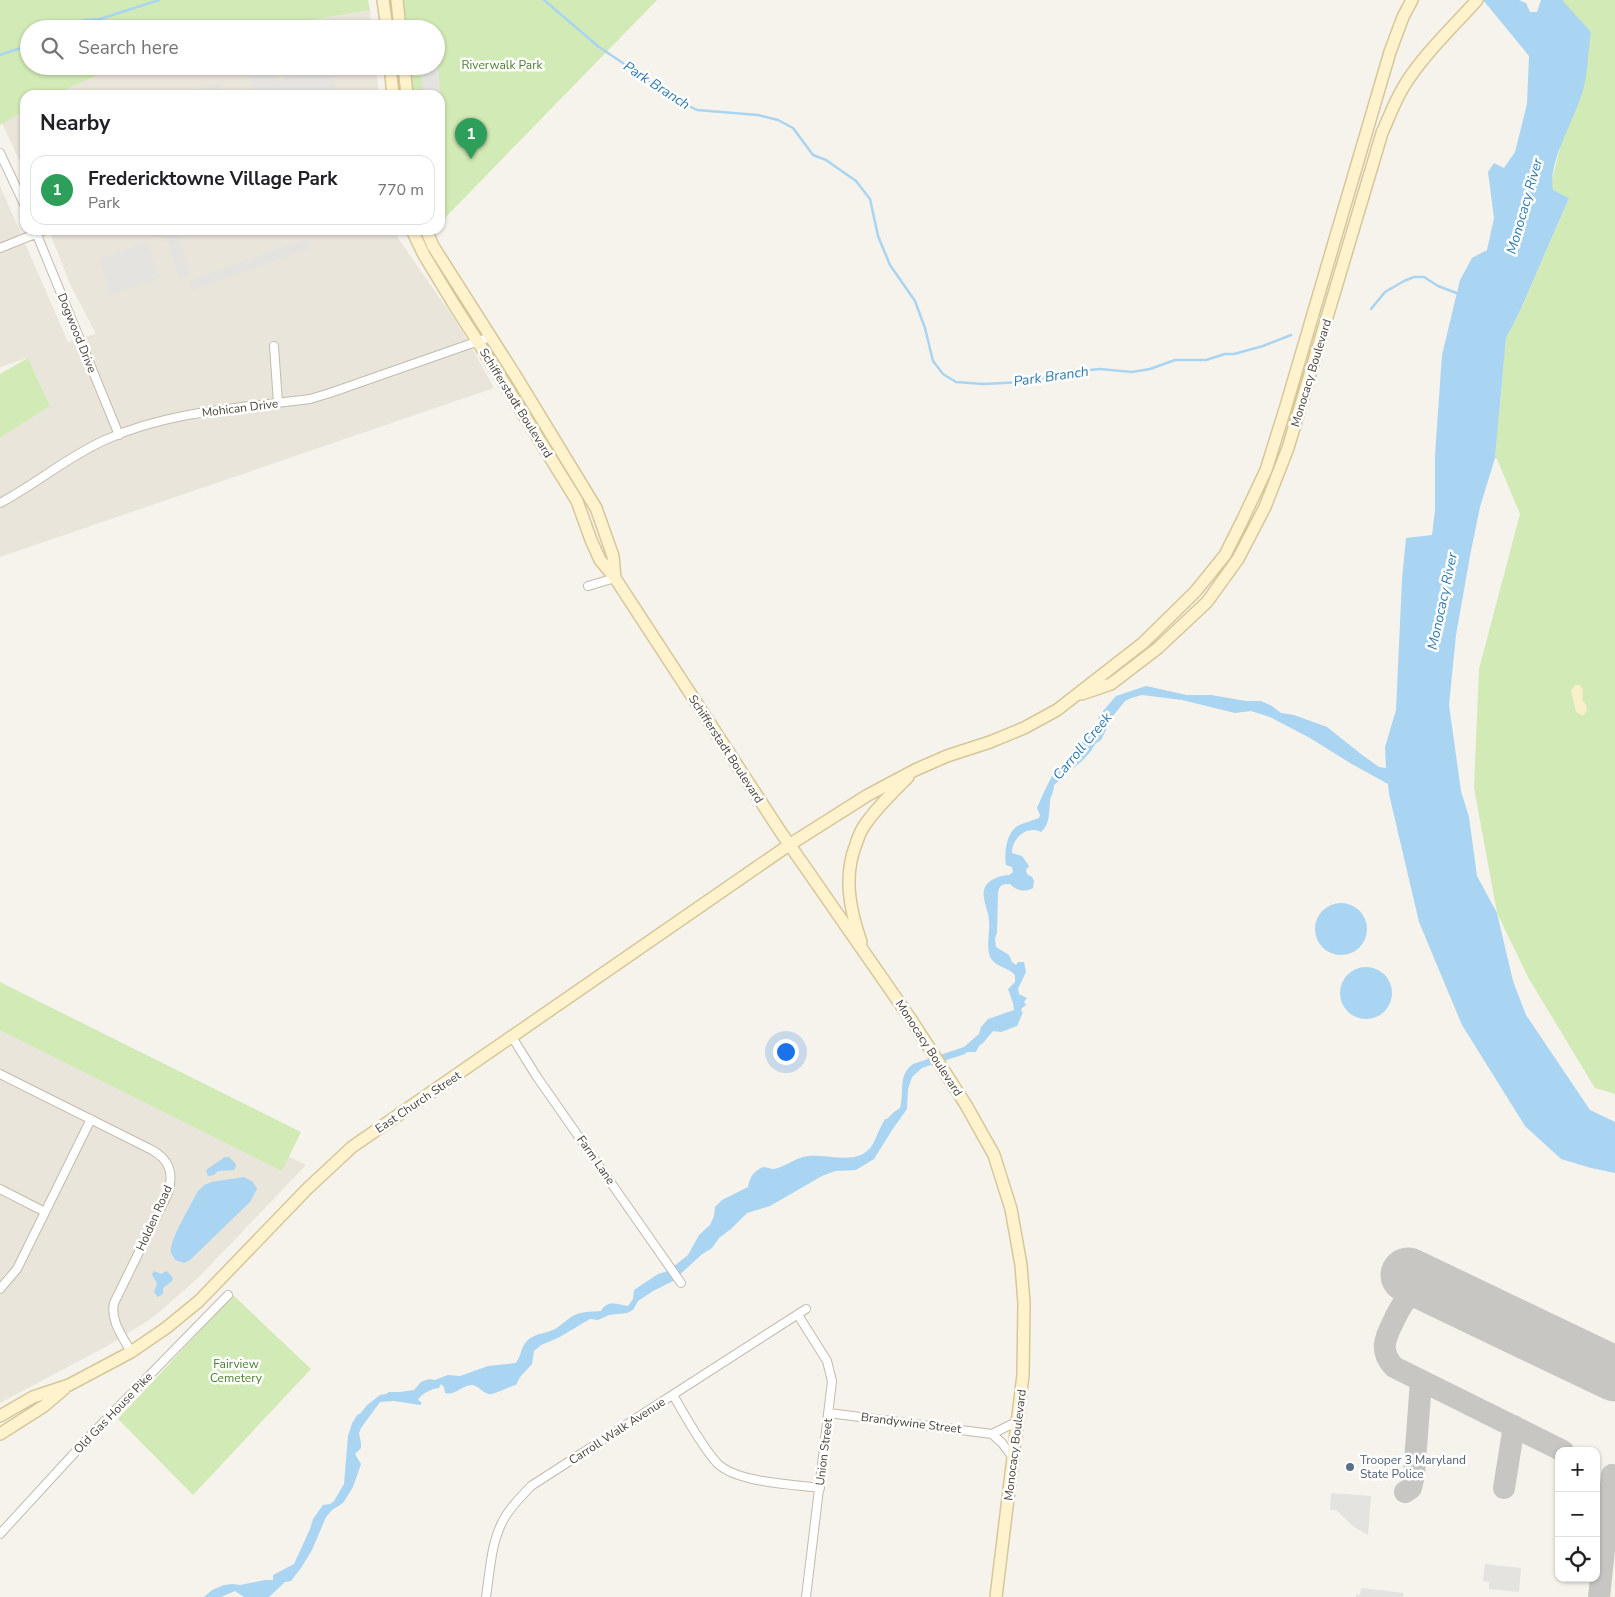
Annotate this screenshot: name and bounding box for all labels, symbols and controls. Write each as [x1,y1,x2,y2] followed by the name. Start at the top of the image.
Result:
[20,20,445,75] search box
[38,34,66,62] icon: search
[78,35,179,61] text: Search here
[462,57,543,73] park label: Riverwalk Park
[620,57,694,114] water label: Park Branch
[40,109,110,137] text: Nearby
[455,118,487,159] pin: 1
[1502,155,1548,256] water label: Monocacy River
[88,166,337,192] text: Fredericktowne Village Park
[52,179,62,201] text: 1
[377,179,424,201] text: 770 m
[88,192,120,214] text: Park
[54,291,100,375] street label: Dogwood Drive
[1287,317,1335,429] street label: Monocacy Boulevard
[476,345,556,461] street label: Schifferstadt Boulevard
[1012,362,1090,391] water label: Park Branch
[201,395,279,421] street label: Mohican Drive
[1423,550,1462,651] water label: Monocacy River
[685,692,767,806] street label: Schifferstadt Boulevard
[1049,708,1117,784] water label: Carroll Creek
[892,997,966,1099] street label: Monocacy Boulevard
[773,1039,799,1065] your location
[372,1067,465,1137] street label: East Church Street
[573,1132,619,1188] street label: Farm Lane
[132,1183,176,1253] street label: Holden Road
[210,1356,263,1386] park label: Fairview Cemetery
[70,1369,156,1457] street label: Old Gas House Pike
[1000,1388,1030,1502] street label: Monocacy Boulevard
[566,1394,668,1468] street label: Carroll Walk Avenue
[860,1409,963,1437] street label: Brandywine Street
[812,1417,836,1487] street label: Union Street
[1555,1447,1600,1582] map controls
[1555,1447,1600,1492] button: +
[1360,1452,1466,1482] place label: Trooper 3 Maryland State Police
[1344,1461,1356,1473] marker: Trooper 3 Maryland State Police
[1555,1492,1600,1537] button: −
[1555,1537,1600,1582] button: locate

